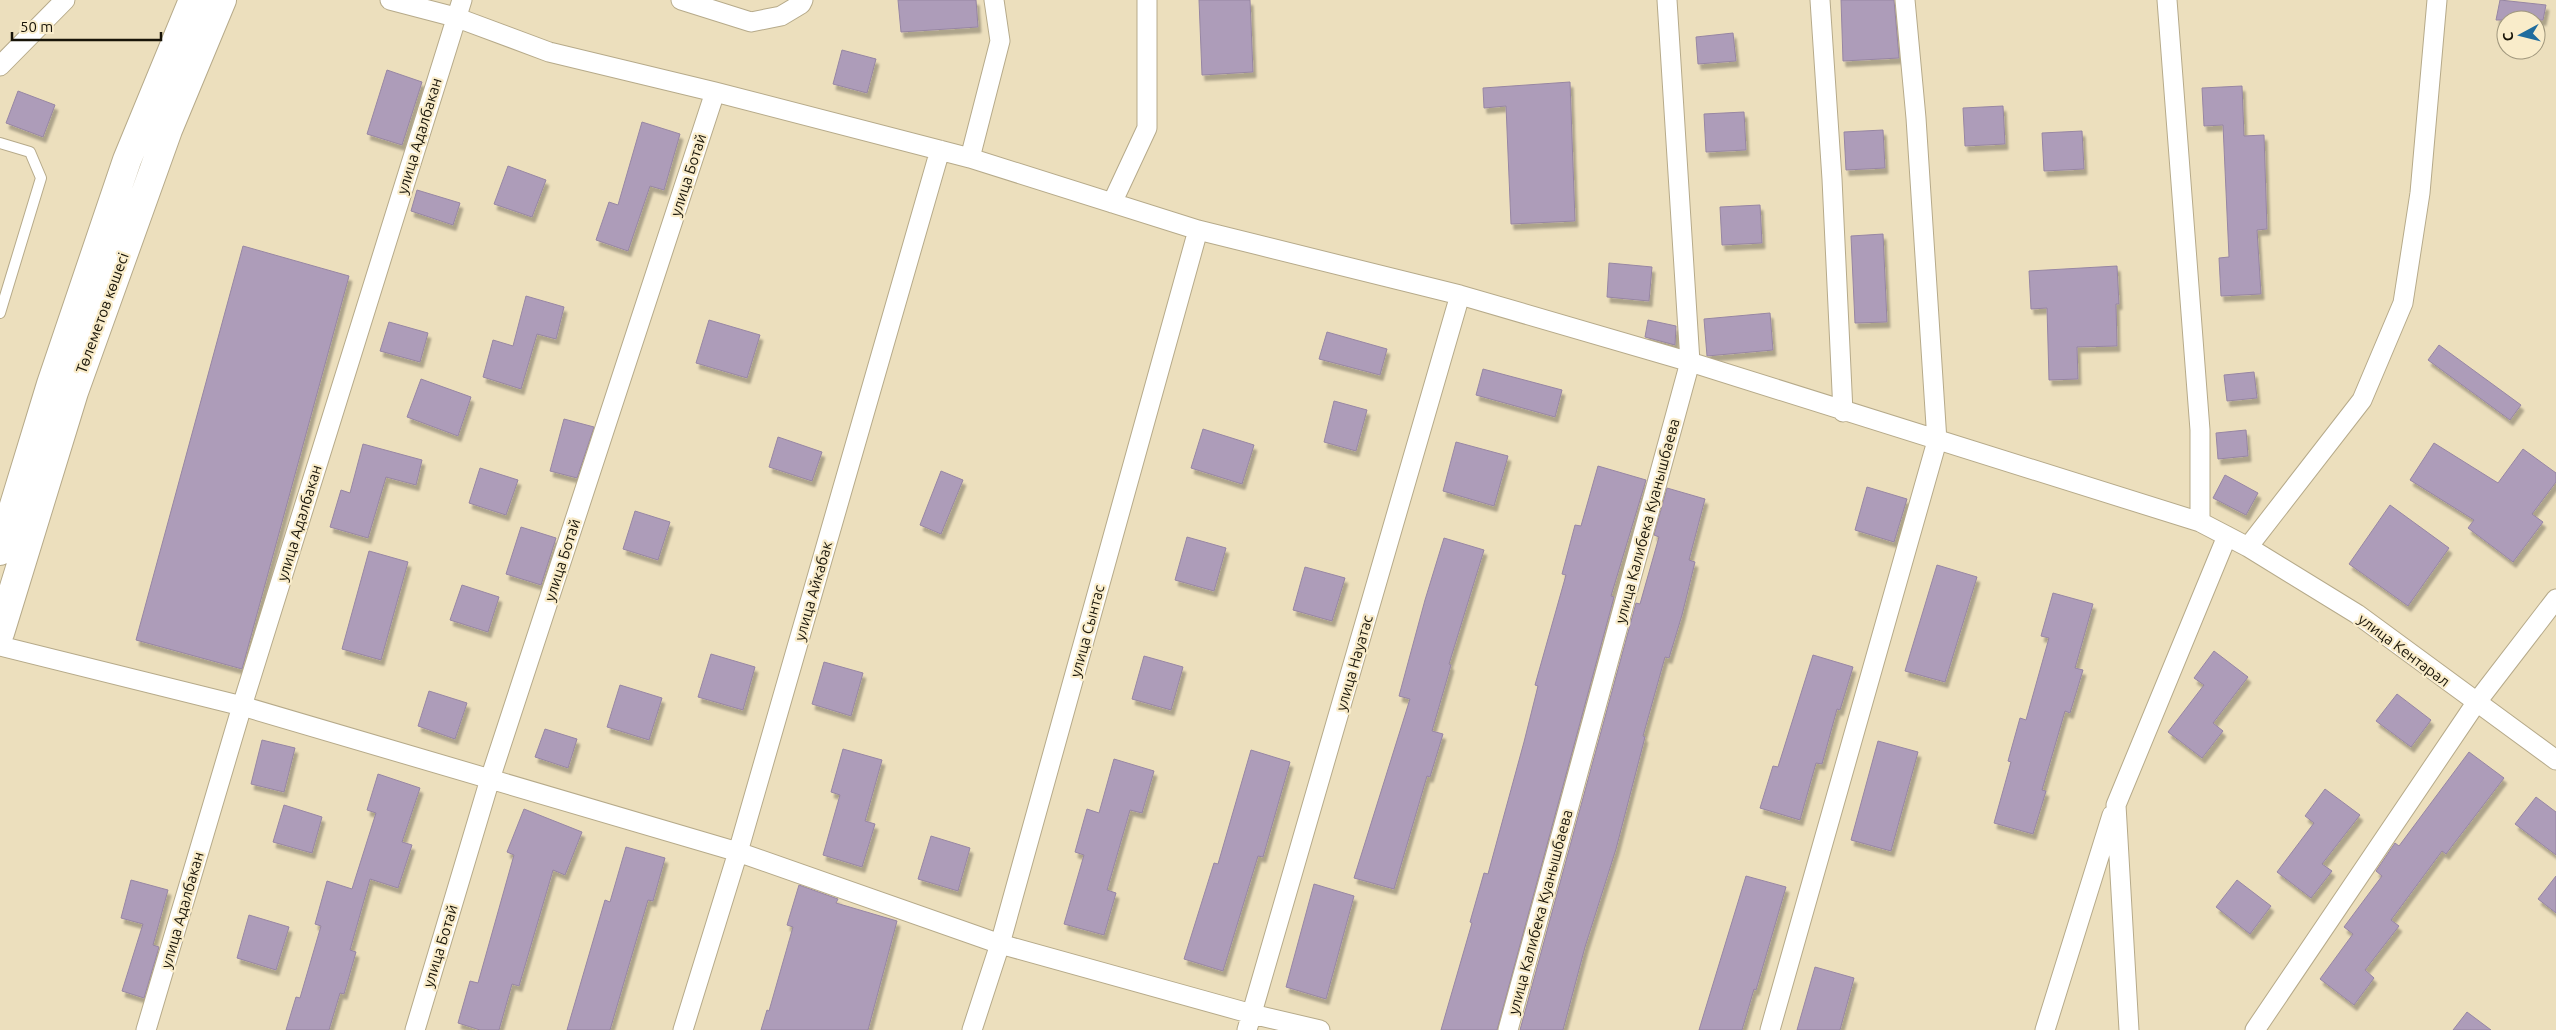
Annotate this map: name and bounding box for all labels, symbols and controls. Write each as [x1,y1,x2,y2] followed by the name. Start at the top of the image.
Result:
[12,10,161,42] scale bar
[2496,10,2546,60] north arrow
[20,18,53,35] text: 50 m
[2500,31,2517,42] text: С
[393,76,445,196] street label: улица Адалбакан
[667,132,709,218] street label: улица Ботай
[72,250,132,376] street label: Төлеметов көшесі
[1611,417,1683,625] street label: улица Калибека Куанышбаева
[273,463,325,583] street label: улица Адалбакан
[541,517,583,603] street label: улица Ботай
[791,539,835,643] street label: улица Айкабак
[1067,583,1108,679] street label: улица Сынтас
[2355,610,2453,690] street label: улица Кентарал
[1332,613,1376,713] street label: улица Науатас
[1504,808,1576,1016] street label: улица Калибека Куанышбаева
[157,850,207,970] street label: улица Адалбакан
[419,903,461,989] street label: улица Ботай

